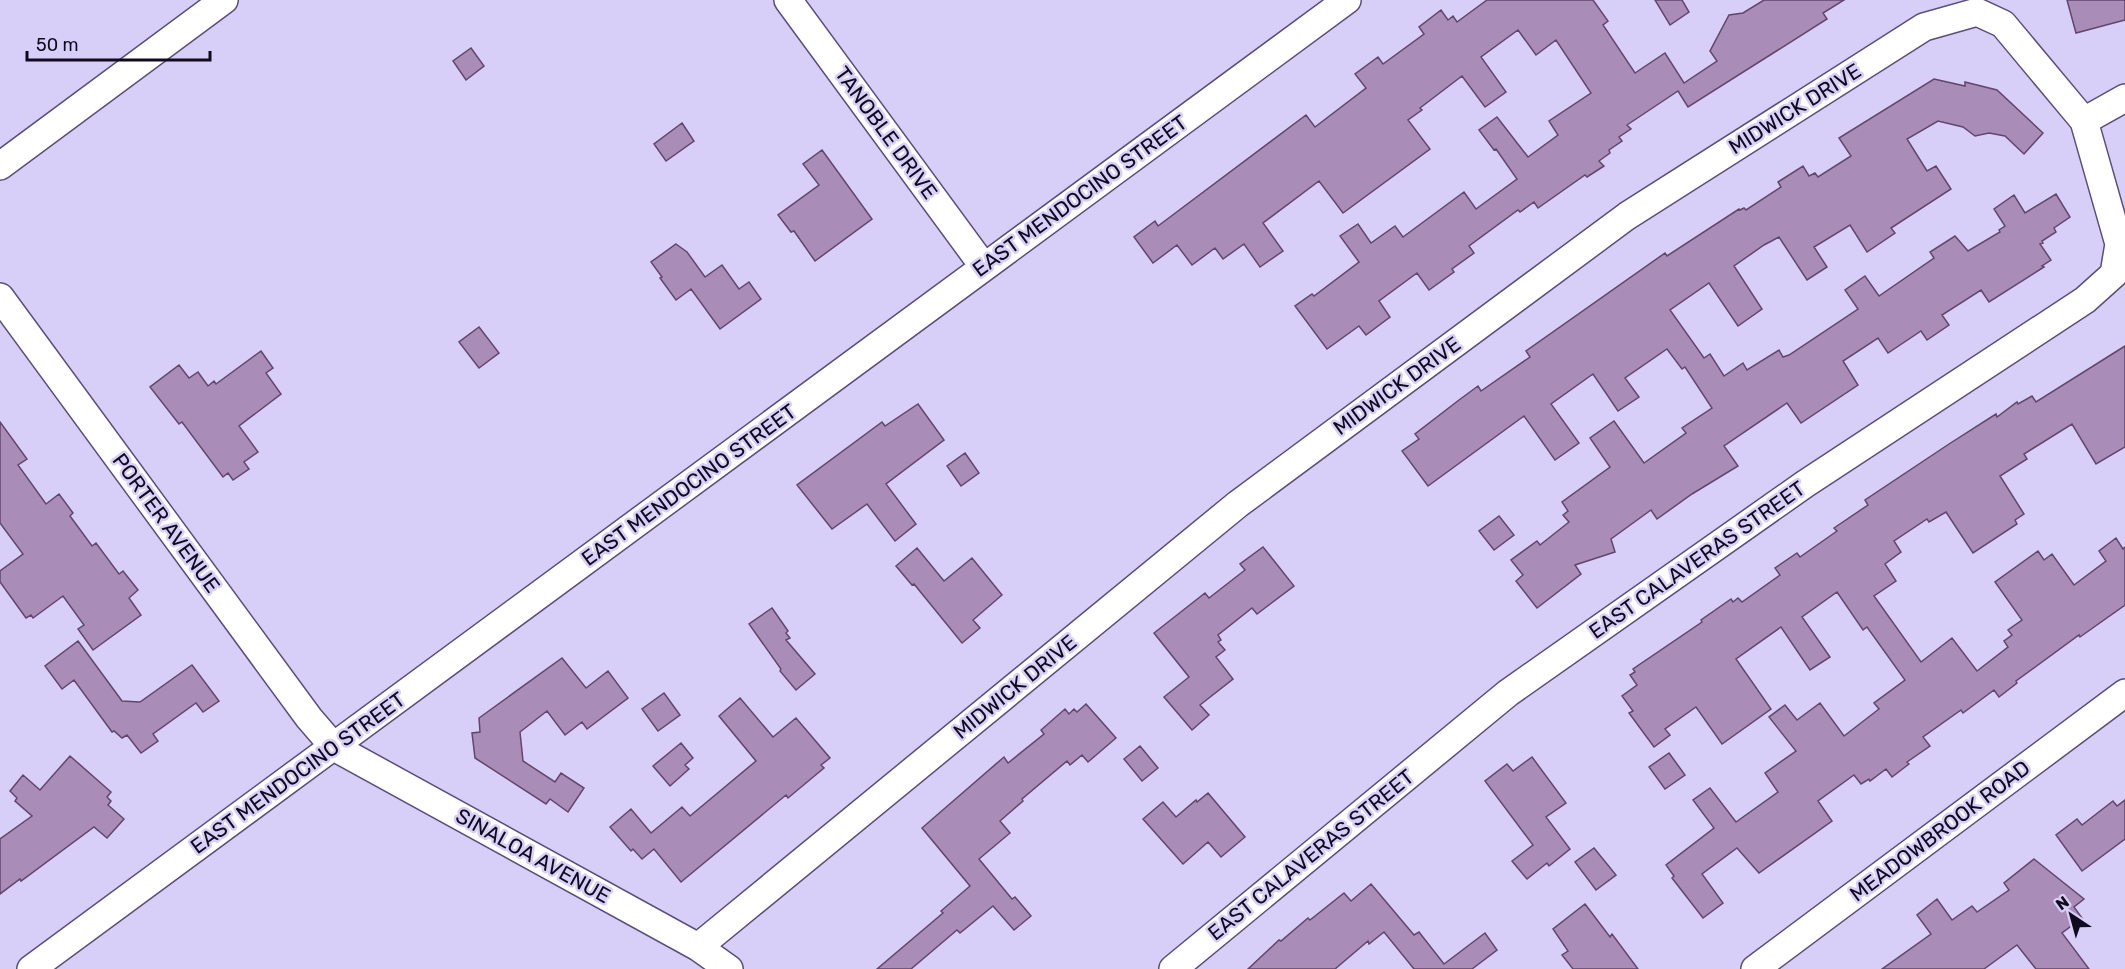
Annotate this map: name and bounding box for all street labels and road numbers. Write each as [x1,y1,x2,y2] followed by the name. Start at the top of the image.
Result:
[1724,58,1865,159] street label: MIDWICK DRIVE
[830,62,943,204] street label: TANOBLE DRIVE
[968,109,1192,282] street label: EAST MENDOCINO STREET
[1328,331,1465,440] street label: MIDWICK DRIVE
[577,398,801,571] street label: EAST MENDOCINO STREET
[107,448,225,597] street label: PORTER AVENUE
[1584,475,1809,644] street label: EAST CALAVERAS STREET
[948,629,1081,744] street label: MIDWICK DRIVE
[186,686,410,859] street label: EAST MENDOCINO STREET
[1845,755,2035,906] street label: MEADOWBROOK ROAD
[1203,764,1419,945] street label: EAST CALAVERAS STREET
[452,803,615,908] street label: SINALOA AVENUE

